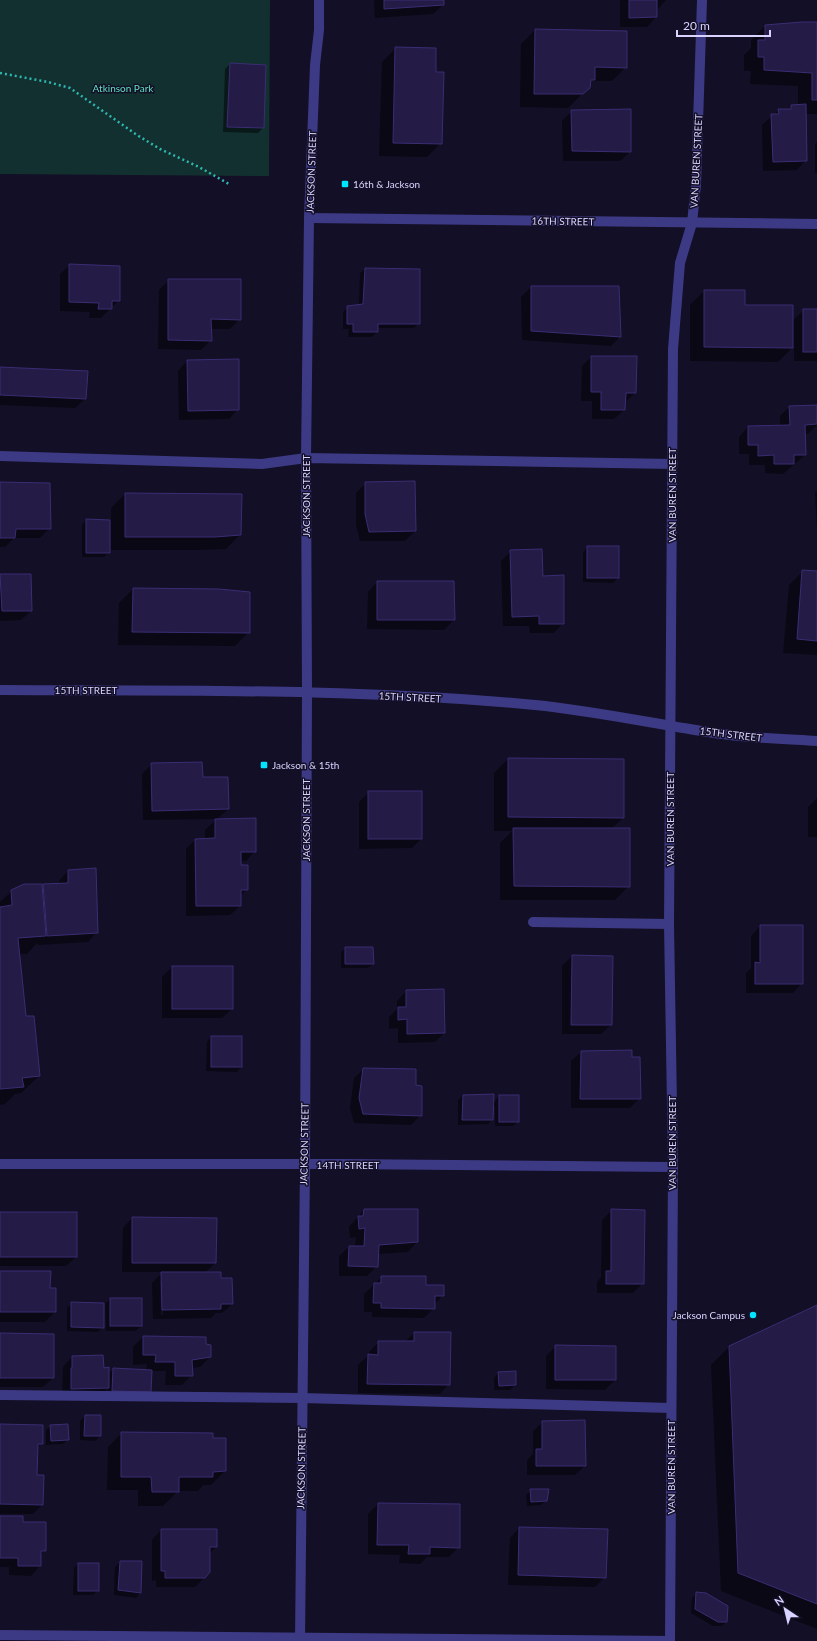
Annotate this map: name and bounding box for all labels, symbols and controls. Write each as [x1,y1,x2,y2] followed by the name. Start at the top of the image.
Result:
[677,12,770,38] scale bar
[683,18,710,33] text: 20 m
[93,82,154,94] park label: Atkinson Park
[688,114,704,208] street label: VAN BUREN STREET
[304,130,318,214] street label: JACKSON STREET
[353,178,420,190] place label: 16th & Jackson
[340,179,350,189] marker: 16th & Jackson
[532,214,595,228] street label: 16TH STREET
[666,448,678,542] street label: VAN BUREN STREET
[300,455,312,537] street label: JACKSON STREET
[55,684,117,696] street label: 15TH STREET
[378,689,442,705] street label: 15TH STREET
[699,724,763,744] street label: 15TH STREET
[272,759,339,771] place label: Jackson & 15th
[259,760,269,770] marker: Jackson & 15th
[664,772,676,866] street label: VAN BUREN STREET
[300,779,312,861] street label: JACKSON STREET
[666,1096,678,1190] street label: VAN BUREN STREET
[297,1102,311,1185] street label: JACKSON STREET
[317,1159,379,1171] street label: 14TH STREET
[673,1309,745,1321] place label: Jackson Campus
[748,1310,758,1320] marker: Jackson Campus
[665,1420,677,1514] street label: VAN BUREN STREET
[294,1426,308,1509] street label: JACKSON STREET
[765,1589,805,1629] north arrow
[772,1593,786,1608] text: N

